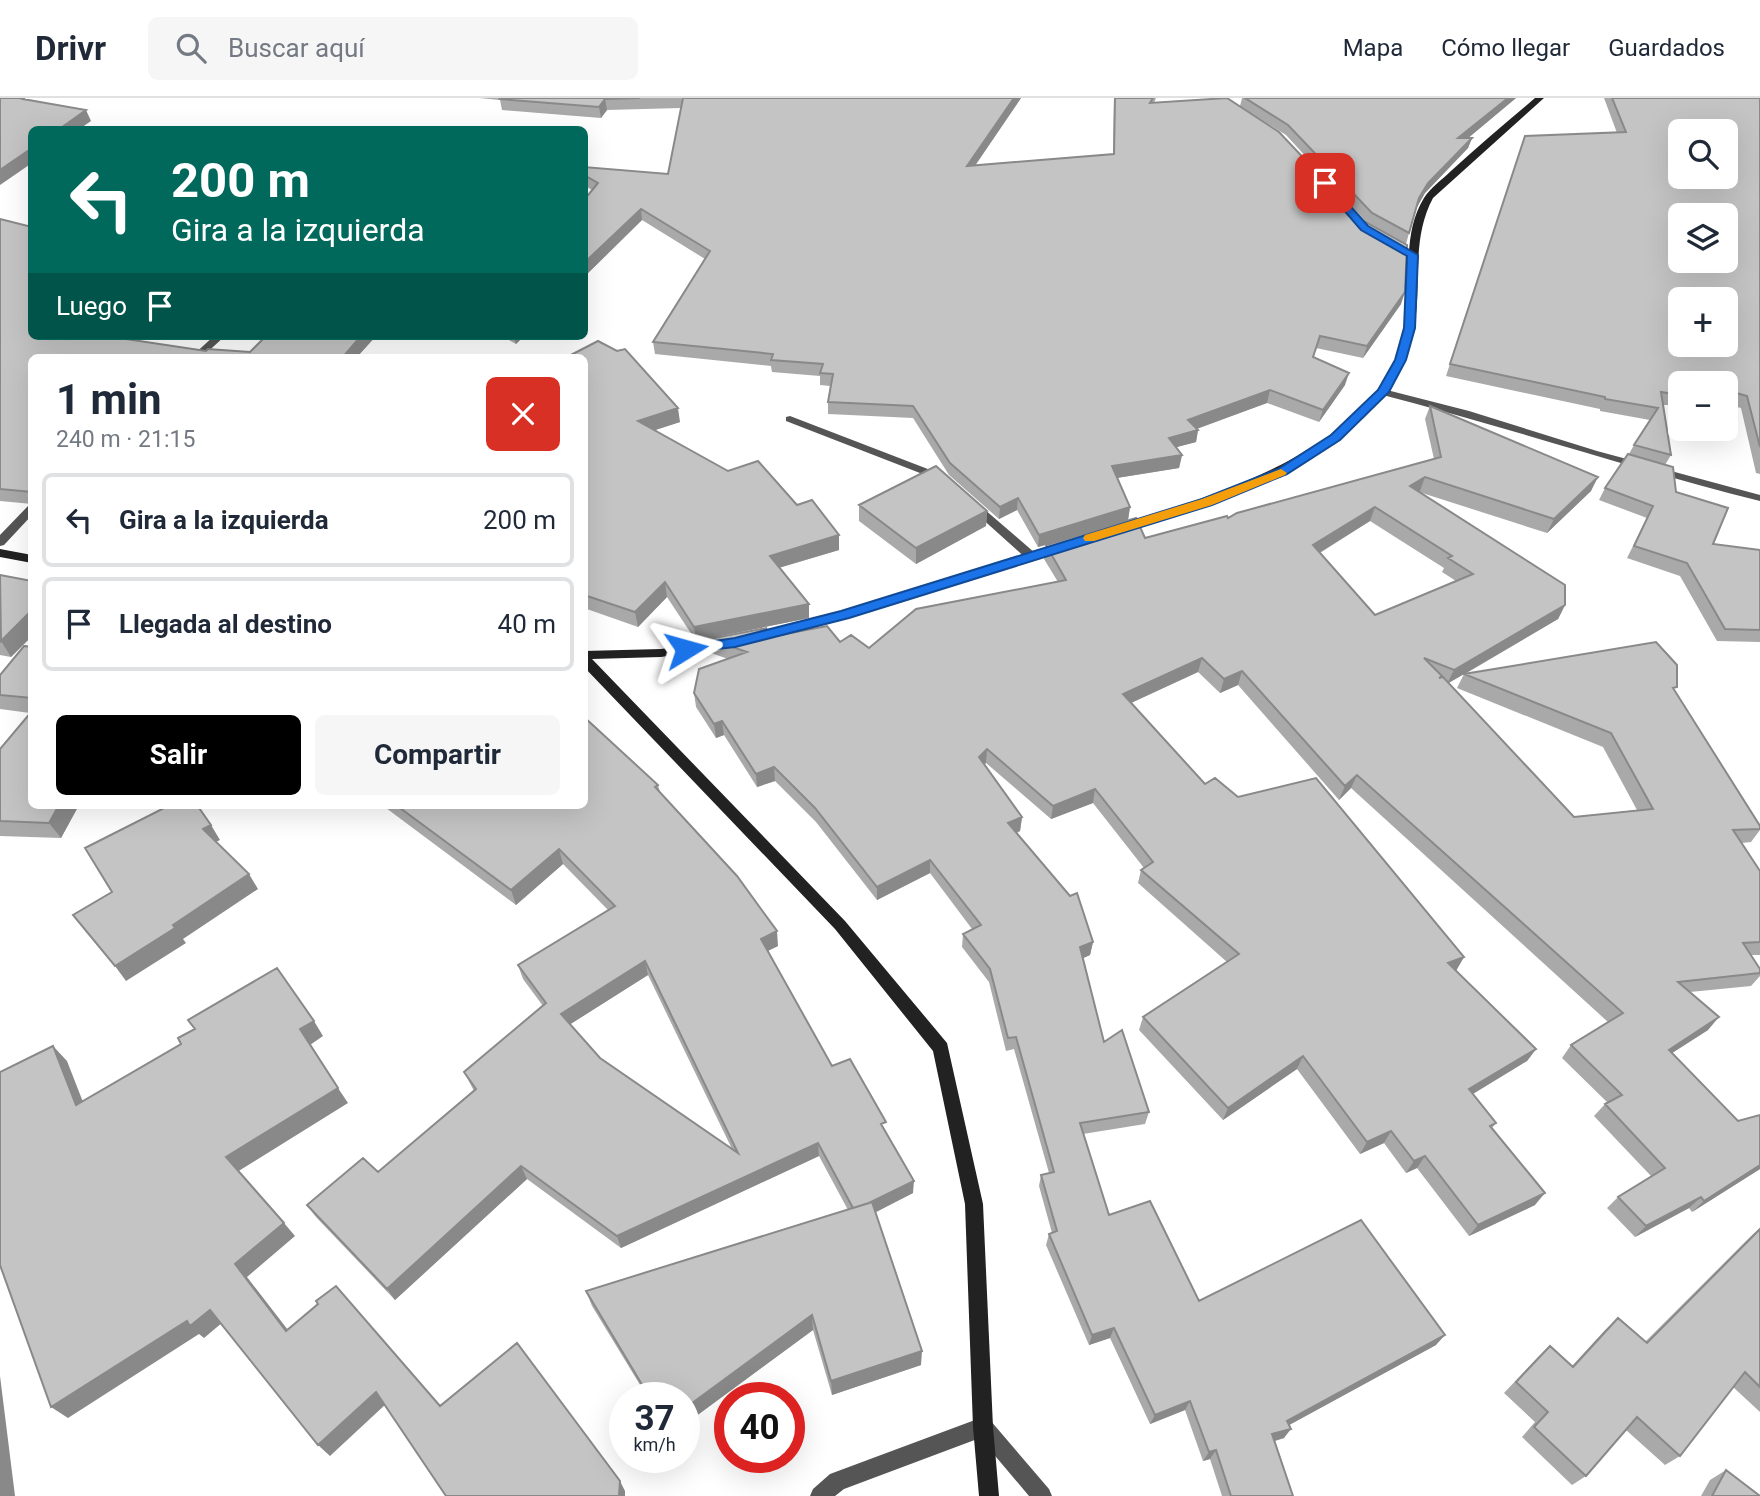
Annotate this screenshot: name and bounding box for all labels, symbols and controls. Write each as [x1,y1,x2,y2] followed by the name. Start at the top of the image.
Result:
[148,17,638,80] search box
[35,29,106,68] text: Drivr
[172,29,210,67] icon: search
[228,33,365,63] text: Buscar aquí
[1343,34,1403,62] text: Mapa
[1441,34,1570,62] text: Cómo llegar
[1608,34,1725,62] text: Guardados
[1668,119,1738,441] map controls
[1668,119,1738,189] button: search
[171,152,310,209] text: 200 m
[1295,153,1355,213] pin
[56,154,147,245] icon: left
[1306,164,1344,202] icon: arrive
[1668,203,1738,273] button: layers
[171,211,425,249] text: Gira a la izquierda
[141,287,179,325] icon: arrive
[1668,287,1738,357] button: +
[56,291,127,321] text: Luego
[1668,371,1738,441] button: −
[56,375,162,424] text: 1 min
[486,377,560,451] button: close
[56,426,195,453] text: 240 m · 21:15
[60,501,98,539] icon: left
[119,505,329,535] text: Gira a la izquierda
[483,505,556,535] text: 200 m
[60,605,98,643] icon: arrive
[119,609,332,639] text: Llegada al destino
[498,609,556,639] text: 40 m
[649,612,723,686] position arrow
[56,715,301,795] button: Salir
[315,715,560,795] button: Compartir
[714,1382,805,1473] speed limit sign: 40
[634,1398,675,1439] text: 37
[633,1434,676,1455] text: km/h

